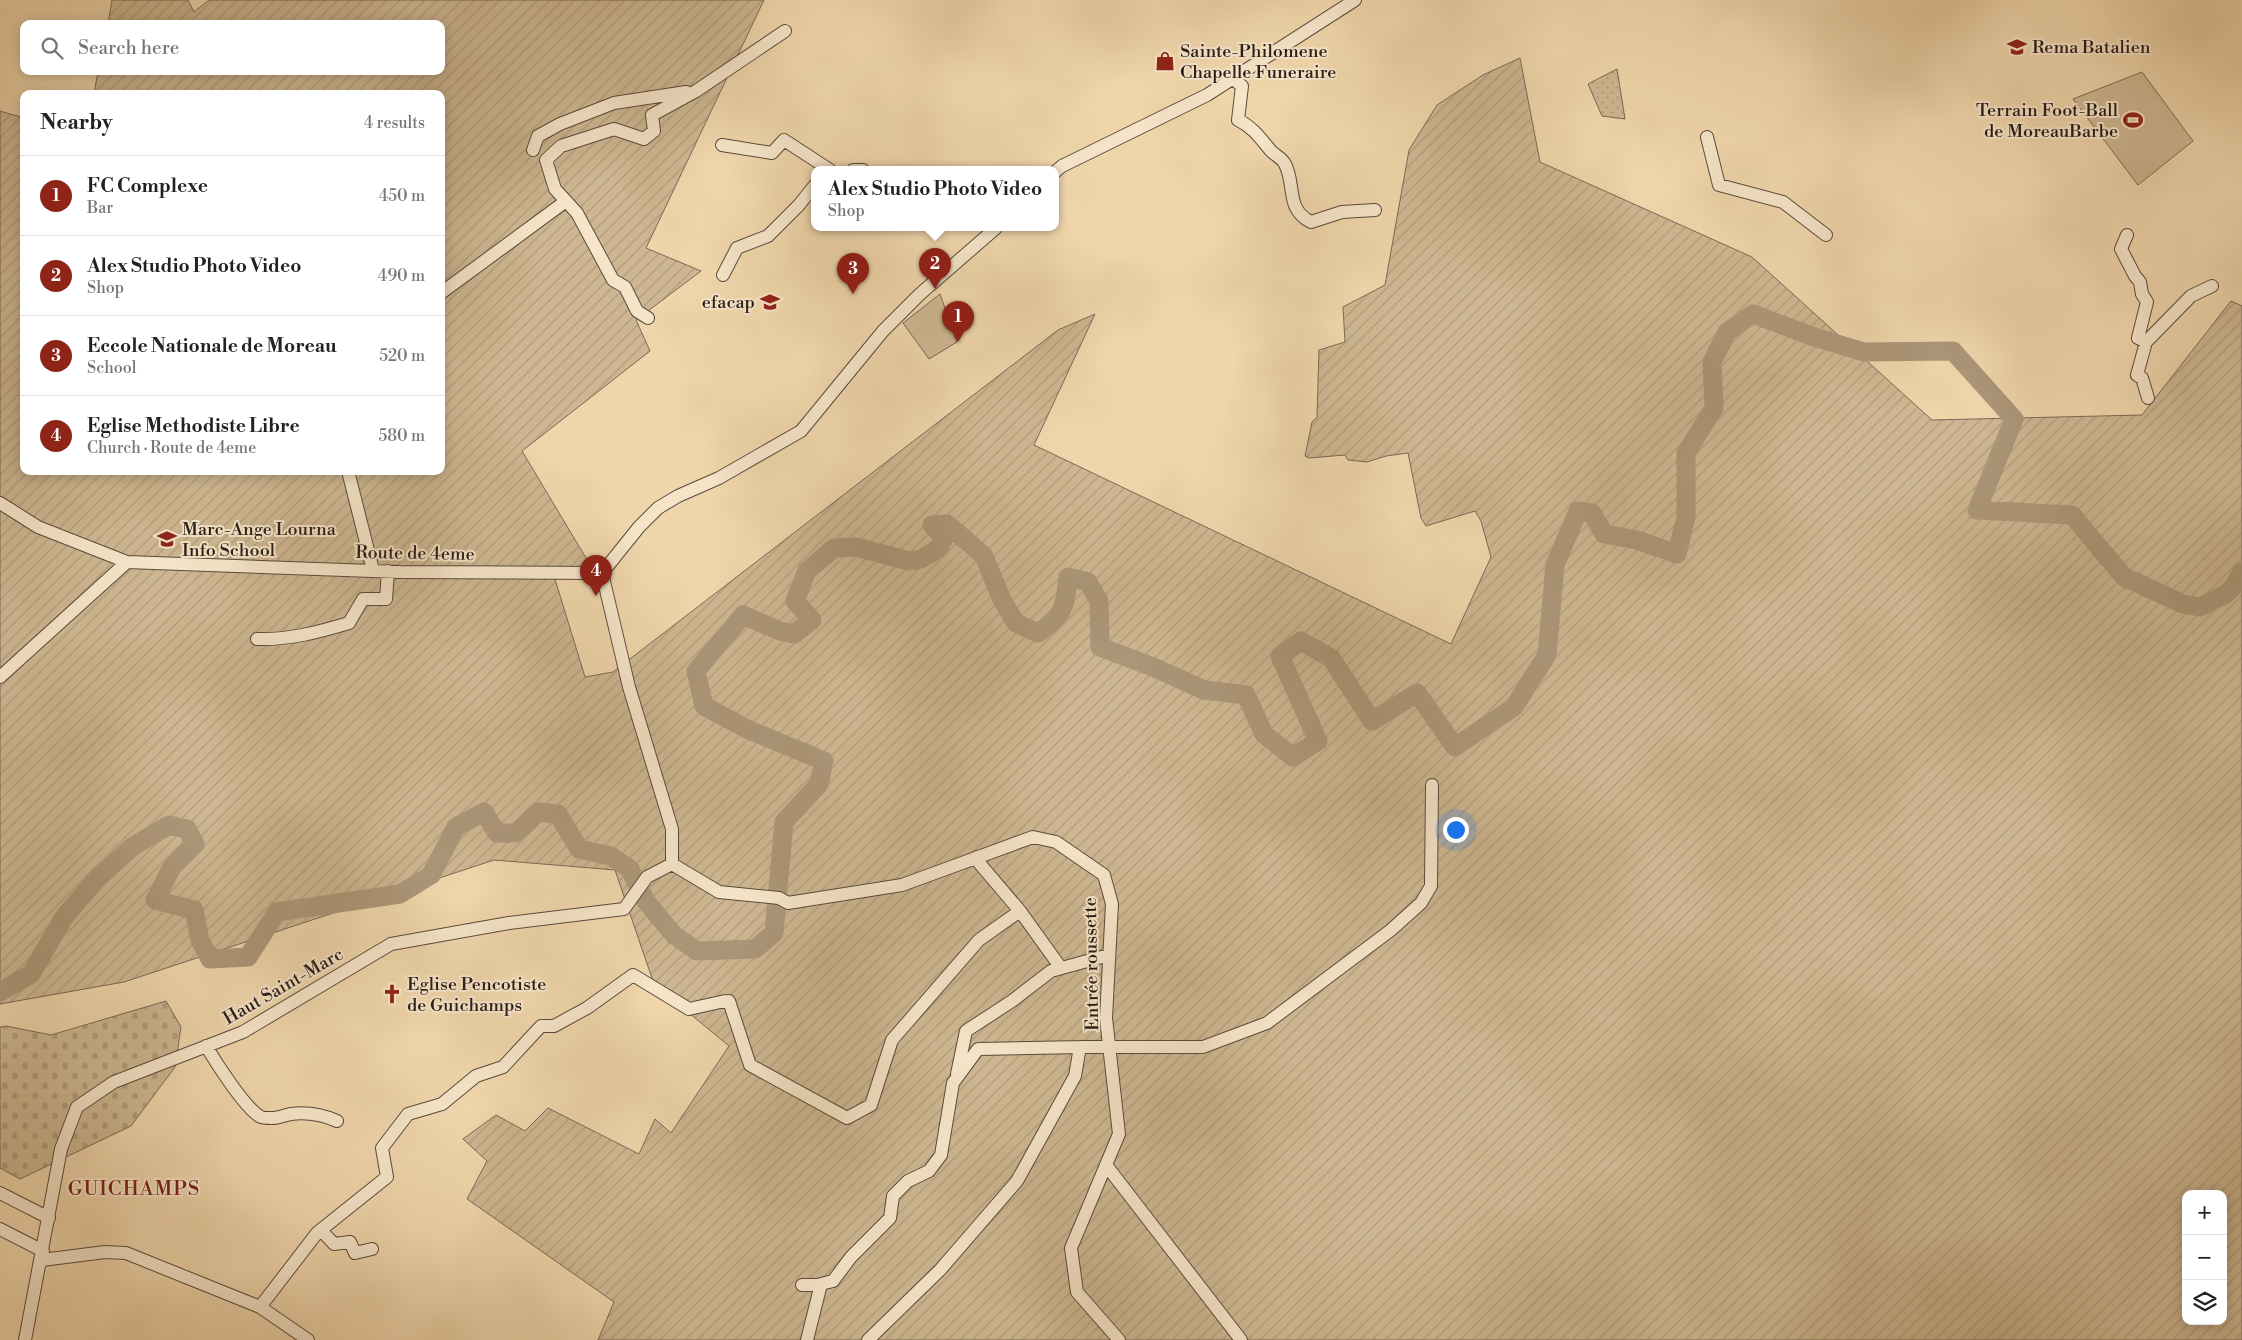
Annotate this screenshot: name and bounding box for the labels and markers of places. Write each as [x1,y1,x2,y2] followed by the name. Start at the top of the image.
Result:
[2006,36,2028,58] school or university icon: Rema Batalien
[2032,36,2151,59] place label: Rema Batalien
[1180,40,1336,84] place label: Sainte-Philomene Chapelle Funeraire
[1154,50,1176,72] shop icon: Sainte-Philomene Chapelle Funeraire
[1976,99,2119,143] place label: Terrain Foot-Ball de MoreauBarbe
[2122,109,2144,131] sports icon: Terrain Foot-Ball de MoreauBarbe
[919,248,951,289] pin: 2
[837,253,869,294] pin: 3
[702,291,755,314] place label: efacap
[759,291,781,313] school or university icon: efacap
[942,301,974,342] pin: 1
[182,518,337,562] place label: Marc-Ange Lourna Info School
[156,528,178,550] school or university icon: Marc-Ange Lourna Info School
[580,555,612,596] pin: 4
[407,973,546,1017] place label: Eglise Pencotiste de Guichamps
[381,983,403,1005] church icon: Eglise Pencotiste de Guichamps

